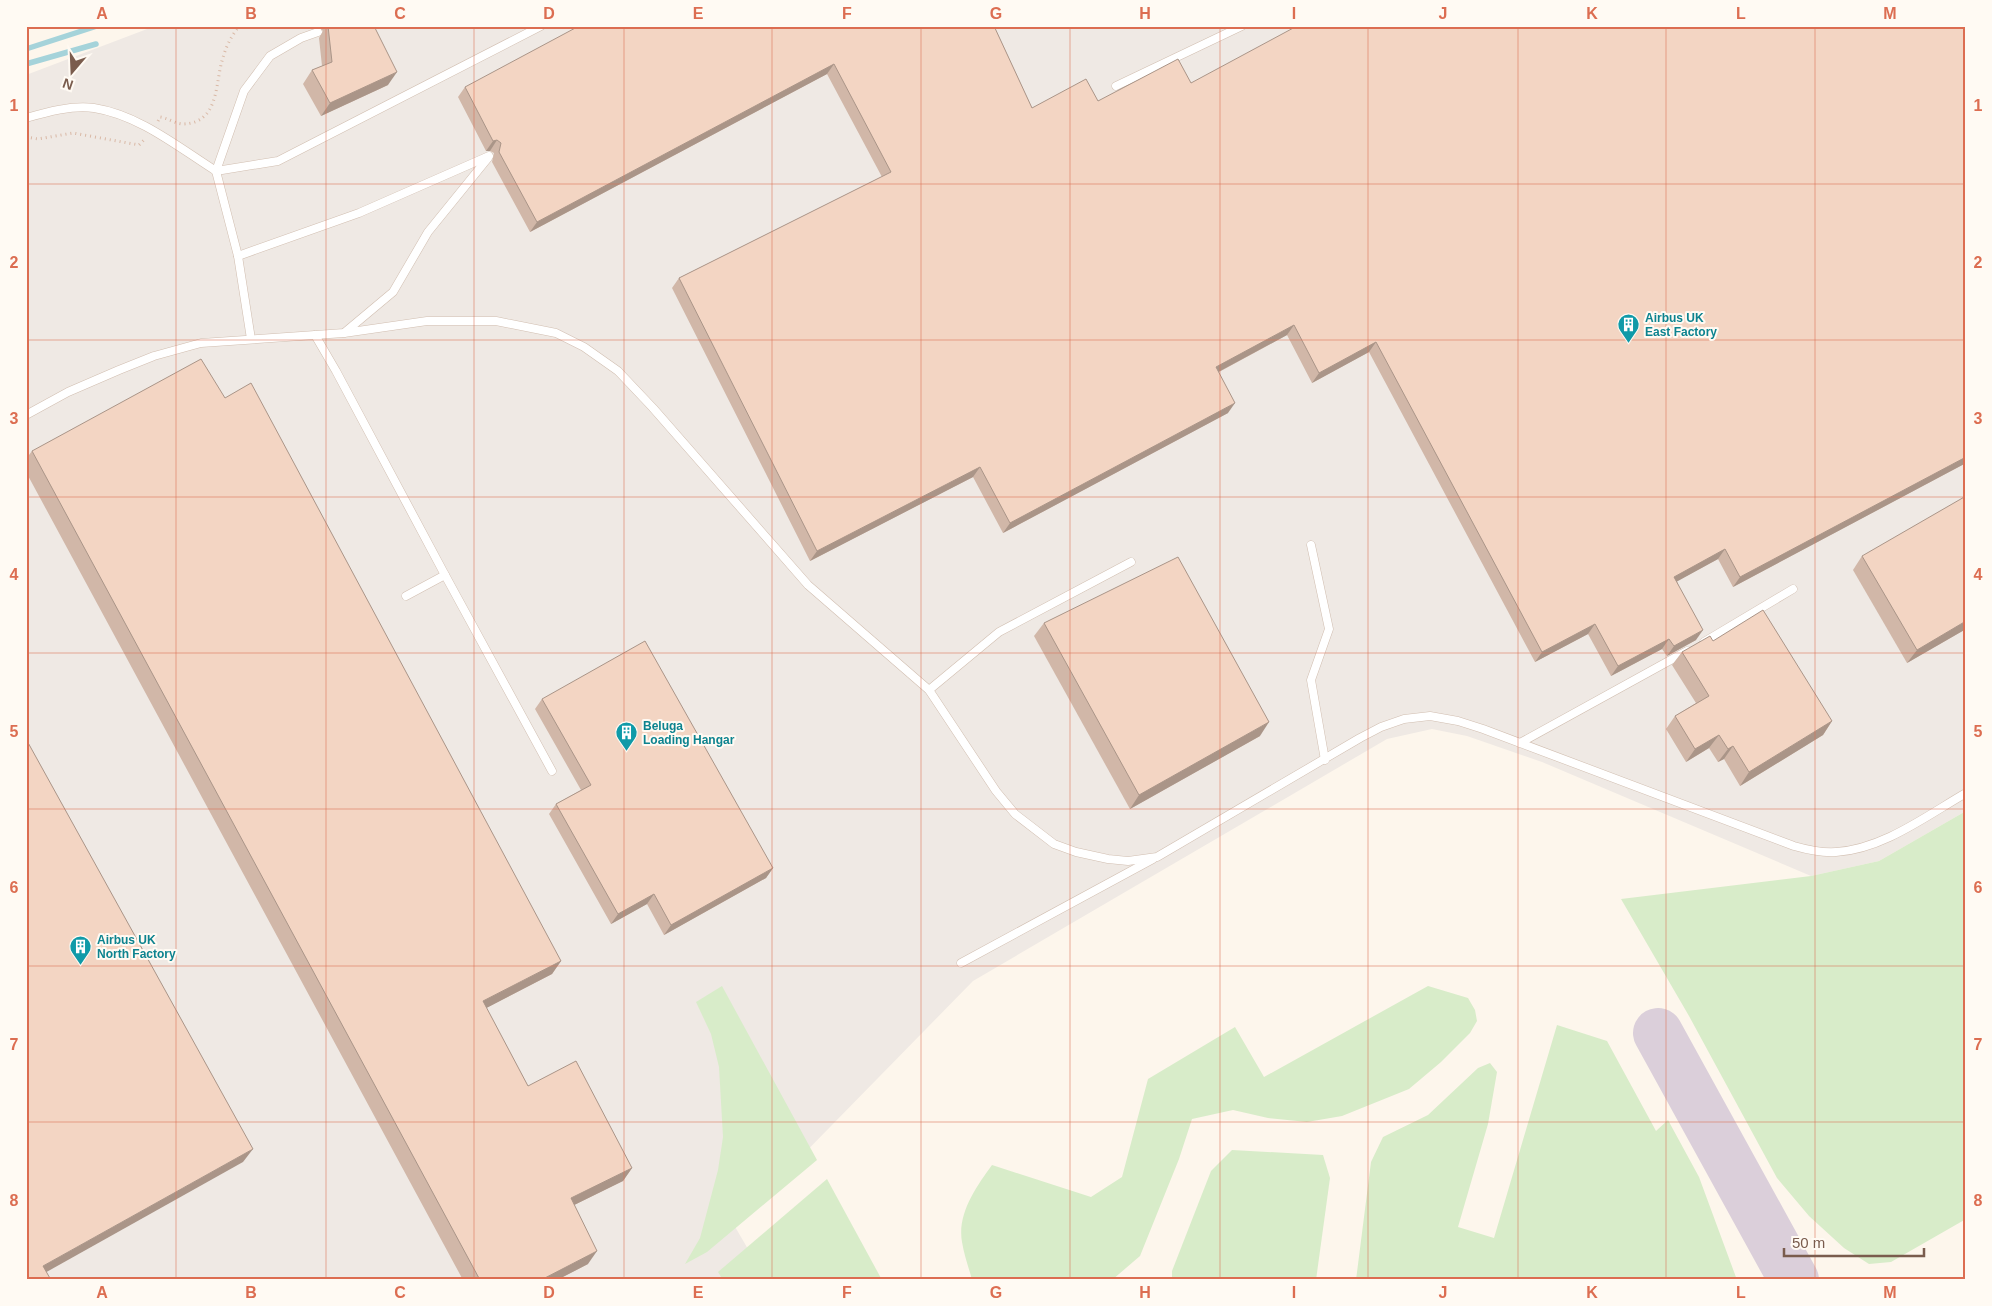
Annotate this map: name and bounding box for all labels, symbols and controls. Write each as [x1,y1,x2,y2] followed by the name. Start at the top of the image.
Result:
[96,5,108,22] text: A
[245,5,257,22] text: B
[394,5,406,22] text: C
[543,5,555,22] text: D
[693,5,704,22] text: E
[842,5,852,22] text: F
[990,5,1002,22] text: G
[1139,5,1151,22] text: H
[1292,5,1296,22] text: I
[1439,5,1447,22] text: J
[1586,5,1598,22] text: K
[1736,5,1746,22] text: L
[1883,5,1897,22] text: M
[48,48,98,98] north arrow
[60,75,75,94] text: N
[10,97,19,114] text: 1
[1974,97,1983,114] text: 1
[10,254,19,271] text: 2
[1974,254,1983,271] text: 2
[1645,311,1717,339] place label: Airbus UK East Factory
[1617,313,1641,344] building icon: Airbus UK East Factory
[10,410,19,427] text: 3
[1974,410,1983,427] text: 3
[10,566,19,583] text: 4
[1974,566,1983,583] text: 4
[643,719,735,747] place label: Beluga Loading Hangar
[615,721,639,752] building icon: Beluga Loading Hangar
[10,723,19,740] text: 5
[1974,723,1983,740] text: 5
[10,879,19,896] text: 6
[1974,879,1983,896] text: 6
[97,933,176,961] place label: Airbus UK North Factory
[69,935,93,966] building icon: Airbus UK North Factory
[10,1036,19,1053] text: 7
[1974,1036,1983,1053] text: 7
[10,1192,19,1209] text: 8
[1974,1192,1983,1209] text: 8
[1784,1226,1924,1258] scale bar
[1792,1234,1825,1251] text: 50 m
[96,1284,108,1301] text: A
[245,1284,257,1301] text: B
[394,1284,406,1301] text: C
[543,1284,555,1301] text: D
[693,1284,704,1301] text: E
[842,1284,852,1301] text: F
[990,1284,1002,1301] text: G
[1139,1284,1151,1301] text: H
[1292,1284,1296,1301] text: I
[1439,1284,1447,1301] text: J
[1586,1284,1598,1301] text: K
[1736,1284,1746,1301] text: L
[1883,1284,1897,1301] text: M

